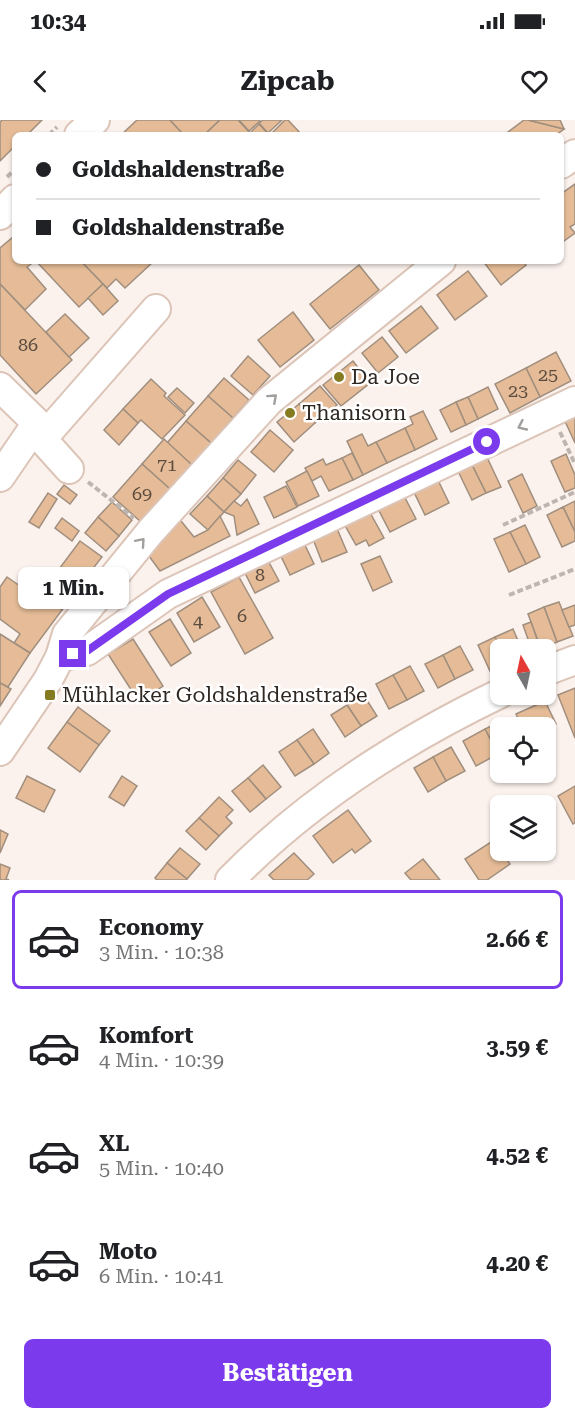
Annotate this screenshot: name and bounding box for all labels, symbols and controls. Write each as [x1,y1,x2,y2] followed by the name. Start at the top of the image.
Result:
[30,9,86,34] text: 10:34
[24,65,57,98] icon: back
[240,65,335,97] text: Zipcab
[518,65,551,98] icon: heart
[72,157,284,182] text: Goldshaldenstraße
[72,215,284,240] text: Goldshaldenstraße
[18,334,38,355] house number: 86
[538,364,558,385] house number: 25
[351,365,420,389] place label: Da Joe
[332,370,346,384] marker: Da Joe
[508,380,528,401] house number: 23
[266,394,277,405] one-way arrow
[302,401,407,425] place label: Thanisorn
[283,406,297,420] marker: Thanisorn
[518,418,529,430] one-way arrow
[473,428,500,455] route start
[157,454,177,475] house number: 71
[132,483,152,504] house number: 69
[134,538,145,549] one-way arrow
[255,564,265,585] house number: 8
[17,567,128,609] callout: 1 Min.
[43,576,104,600] text: 1 Min.
[237,605,247,626] house number: 6
[193,610,203,631] house number: 4
[490,639,556,705] north arrow
[490,639,556,861] map controls
[59,640,86,667] route end
[62,683,368,707] place label: Mühlacker Goldshaldenstraße
[43,688,57,702] marker: Mühlacker Goldshaldenstraße
[490,717,556,783] button: locate
[490,795,556,861] button: layers
[27,913,81,967] icon: car
[99,915,203,940] text: Economy
[486,927,548,952] text: 2.66 €
[99,940,224,964] text: 3 Min. · 10:38
[27,1021,81,1075] icon: car
[99,1023,194,1048] text: Komfort
[486,1035,548,1060] text: 3.59 €
[99,1048,224,1072] text: 4 Min. · 10:39
[27,1129,81,1183] icon: car
[99,1131,129,1156] text: XL
[486,1143,548,1168] text: 4.52 €
[99,1156,224,1180] text: 5 Min. · 10:40
[27,1237,81,1291] icon: car
[99,1239,157,1264] text: Moto
[486,1251,548,1276] text: 4.20 €
[99,1264,224,1288] text: 6 Min. · 10:41
[24,1339,551,1408] button: Bestätigen

